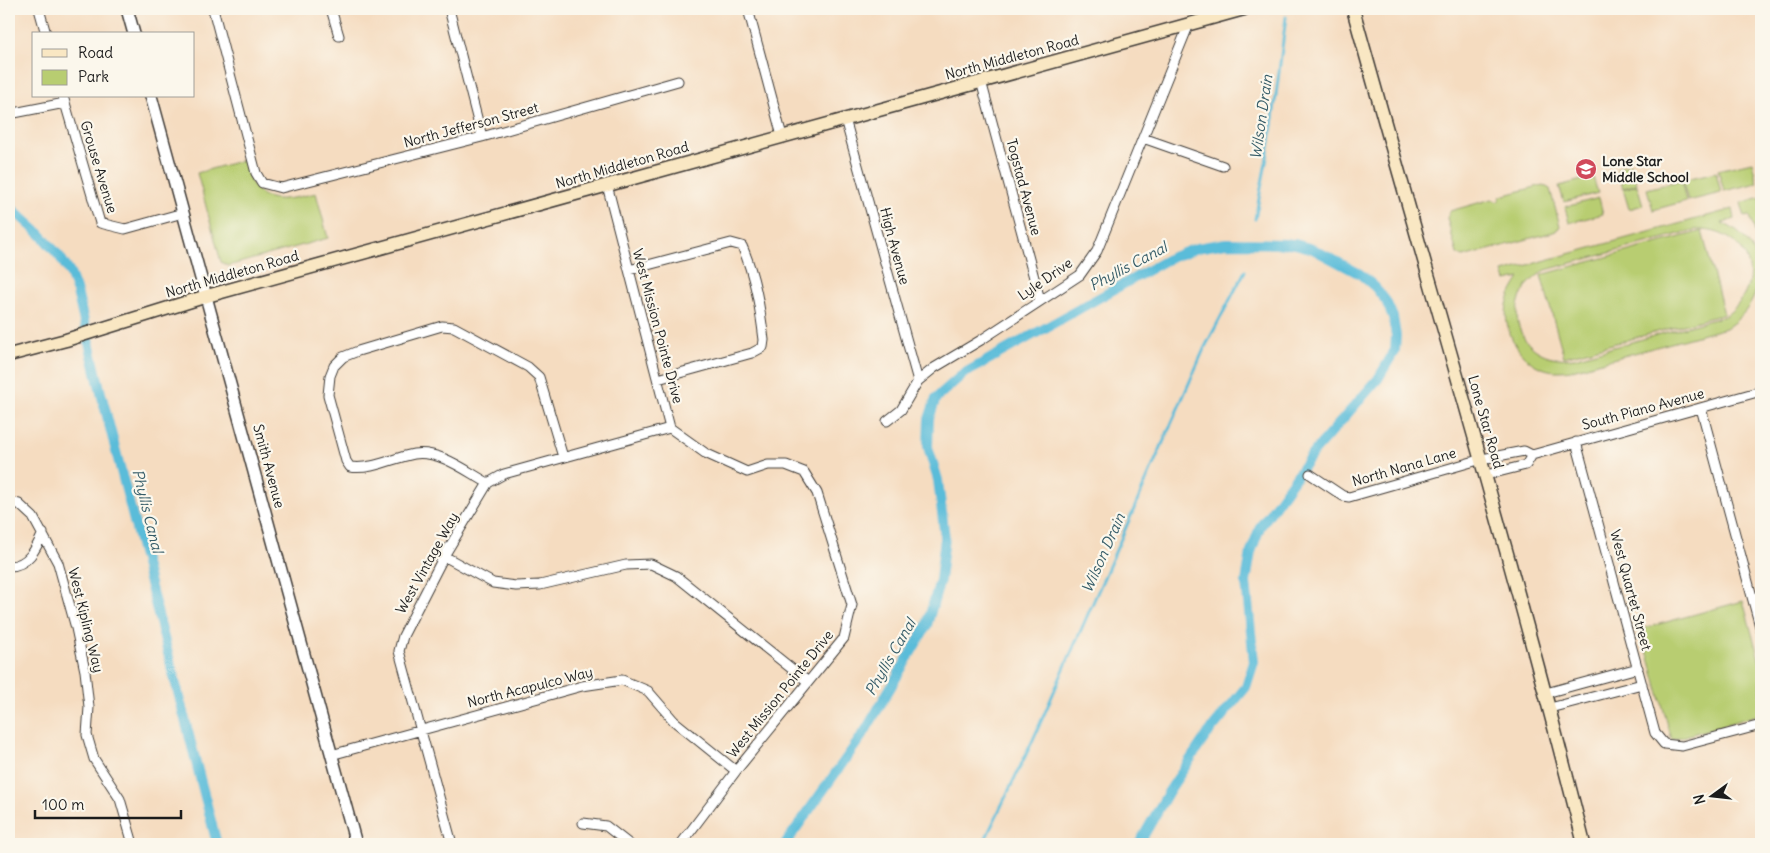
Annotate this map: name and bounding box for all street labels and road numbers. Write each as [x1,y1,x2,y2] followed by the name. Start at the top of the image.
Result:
[943,30,1081,84] street label: North Middleton Road
[402,98,541,152] street label: North Jefferson Street
[76,119,122,215] street label: Grouse Avenue
[553,137,691,193] street label: North Middleton Road
[1002,137,1046,237] street label: Togstad Avenue
[876,205,914,287] street label: High Avenue
[163,246,301,302] street label: North Middleton Road
[629,247,687,405] street label: West Mission Pointe Drive
[1014,254,1076,304] street label: Lyle Drive
[1464,373,1508,471] street label: Lone Star Road
[1580,384,1706,434] street label: South Piano Avenue
[249,422,289,510] street label: Smith Avenue
[1350,444,1458,490] street label: North Nana Lane
[392,509,462,617] street label: West Vintage Way
[1606,528,1656,653] street label: West Quartet Street
[64,566,108,674] street label: West Kipling Way
[723,626,837,762] street label: West Mission Pointe Drive
[465,663,595,711] street label: North Acapulco Way

